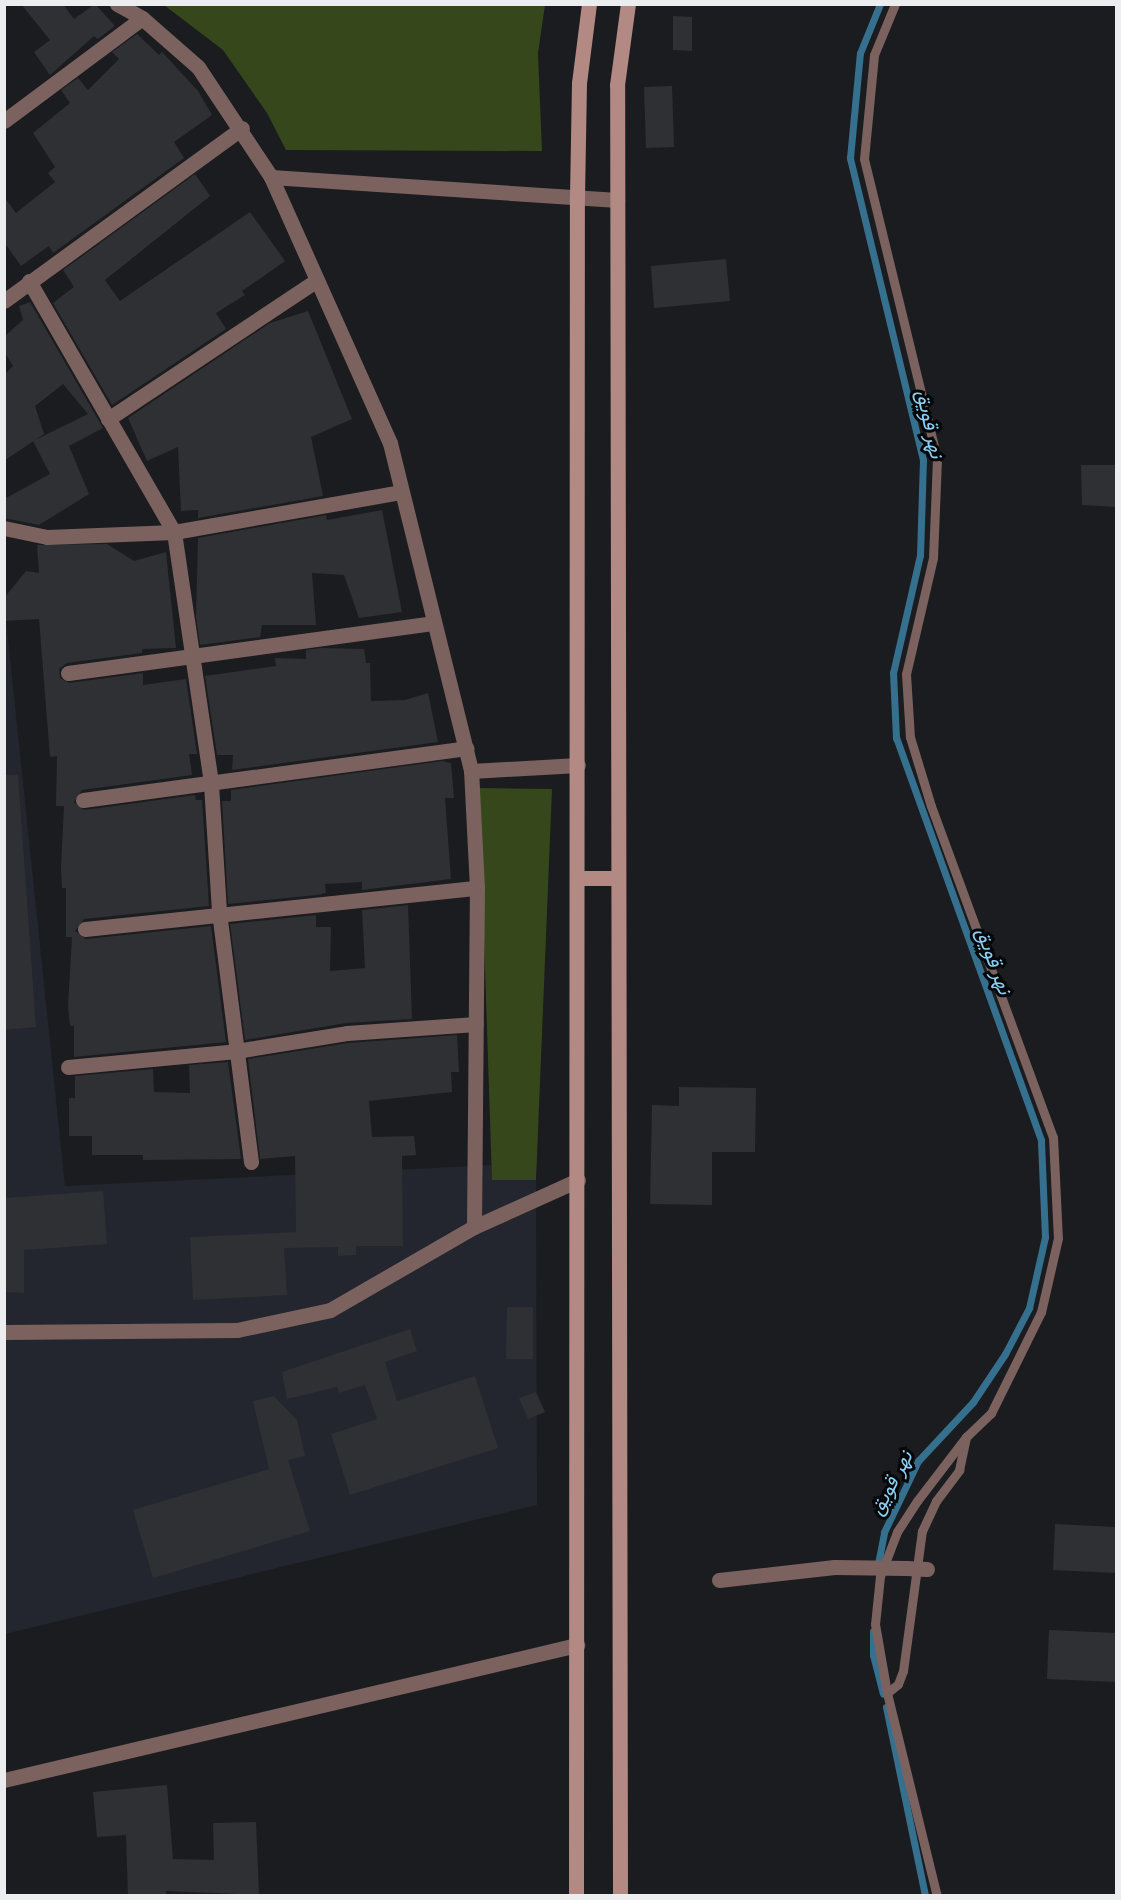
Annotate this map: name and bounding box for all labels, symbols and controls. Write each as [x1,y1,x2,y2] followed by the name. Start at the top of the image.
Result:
[911,388,949,460] water label: نهر قويق
[971,924,1017,998] water label: نهر قويق
[864,1447,918,1519] water label: نهر قويق

